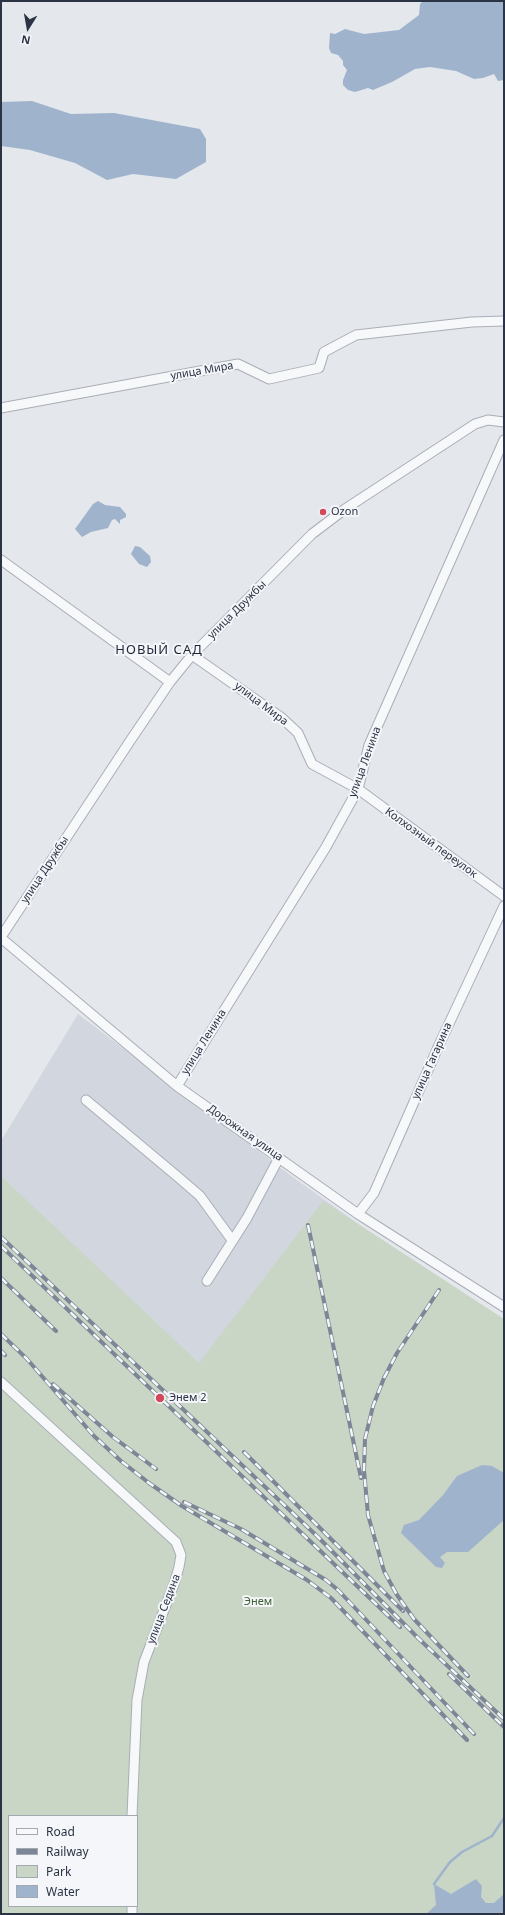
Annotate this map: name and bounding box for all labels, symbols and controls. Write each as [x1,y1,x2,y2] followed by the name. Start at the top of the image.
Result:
[8,8,48,48] north arrow
[20,32,31,48] text: N
[170,359,234,383] street label: улица Мира
[331,505,358,519] place label: Ozon
[318,507,328,517] marker: Ozon
[205,578,269,642] street label: улица Дружбы
[115,642,203,658] district label: НОВЫЙ САД
[232,680,290,728] street label: улица Мира
[346,725,384,799] street label: улица Ленина
[382,805,480,881] street label: Колхозный переулок
[18,834,72,906] street label: улица Дружбы
[179,1007,229,1077] street label: улица Ленина
[409,1021,455,1101] street label: улица Гагарина
[205,1102,285,1164] street label: Дорожная улица
[169,1391,207,1405] place label: Энем 2
[154,1392,166,1404] marker: Энем 2
[145,1572,183,1646] street label: улица Седина
[244,1595,272,1609] park label: Энем
[8,1815,138,1907] legend
[46,1823,75,1840] text: Road
[46,1843,89,1860] text: Railway
[46,1863,71,1880] text: Park
[46,1883,80,1900] text: Water

